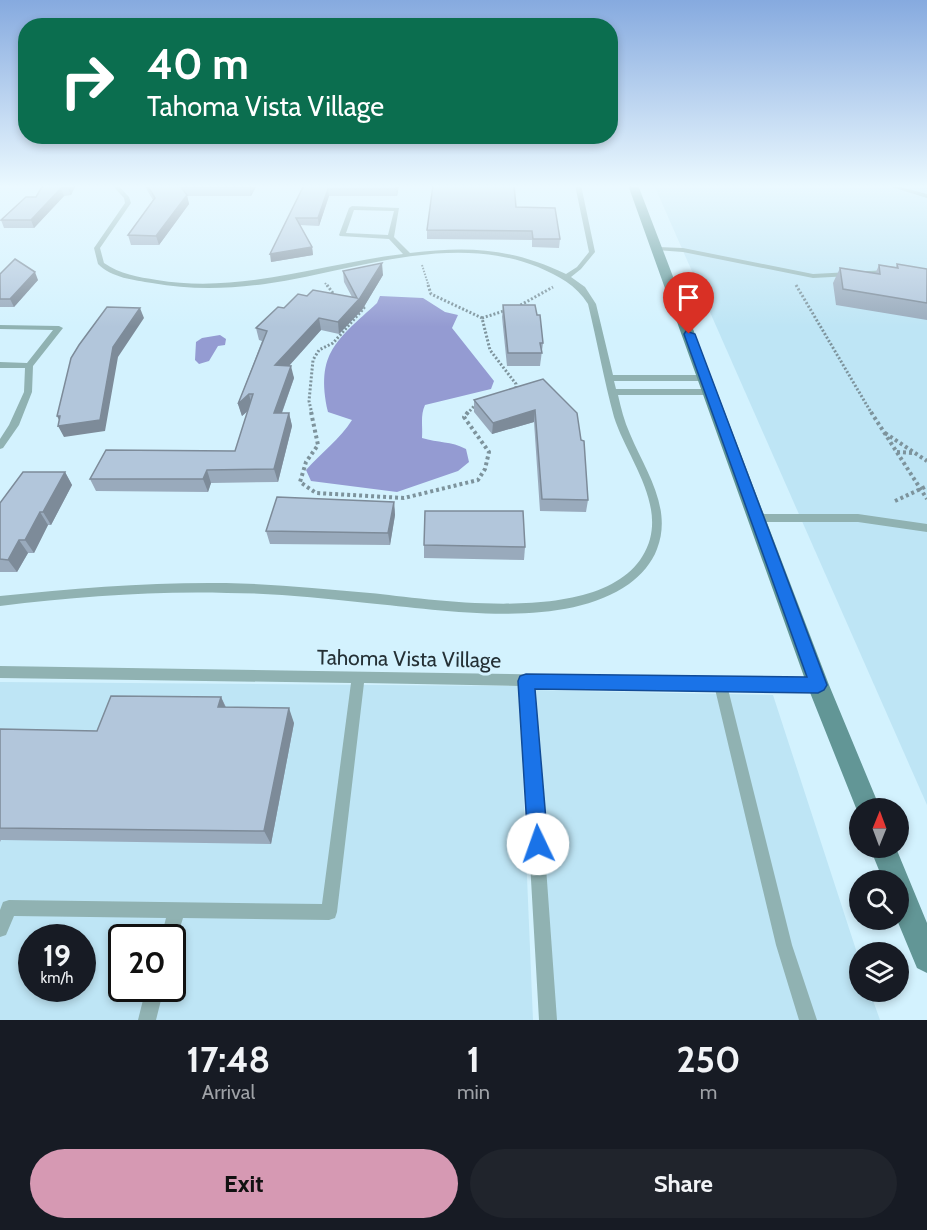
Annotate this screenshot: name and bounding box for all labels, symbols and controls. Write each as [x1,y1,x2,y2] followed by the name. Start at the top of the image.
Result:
[147,38,249,90] text: 40 m
[48,42,126,120] icon: right
[147,90,384,123] text: Tahoma Vista Village
[663,272,714,334] pin
[672,281,705,314] icon: arrive
[317,644,502,673] street label: Tahoma Vista Village
[849,798,909,858] north arrow
[849,798,909,1002] map controls
[506,812,570,876] position arrow
[849,870,909,930] button: search
[108,924,186,1002] speed limit sign: 20
[43,937,71,974] text: 19
[849,942,909,1002] button: layers
[41,969,73,987] text: km/h
[187,1037,270,1081] text: 17:48
[467,1037,480,1081] text: 1
[677,1037,740,1081] text: 250
[202,1080,255,1104] text: Arrival
[457,1080,490,1104] text: min
[700,1080,717,1104] text: m
[30,1149,458,1218] button: Exit
[470,1149,897,1218] button: Share

